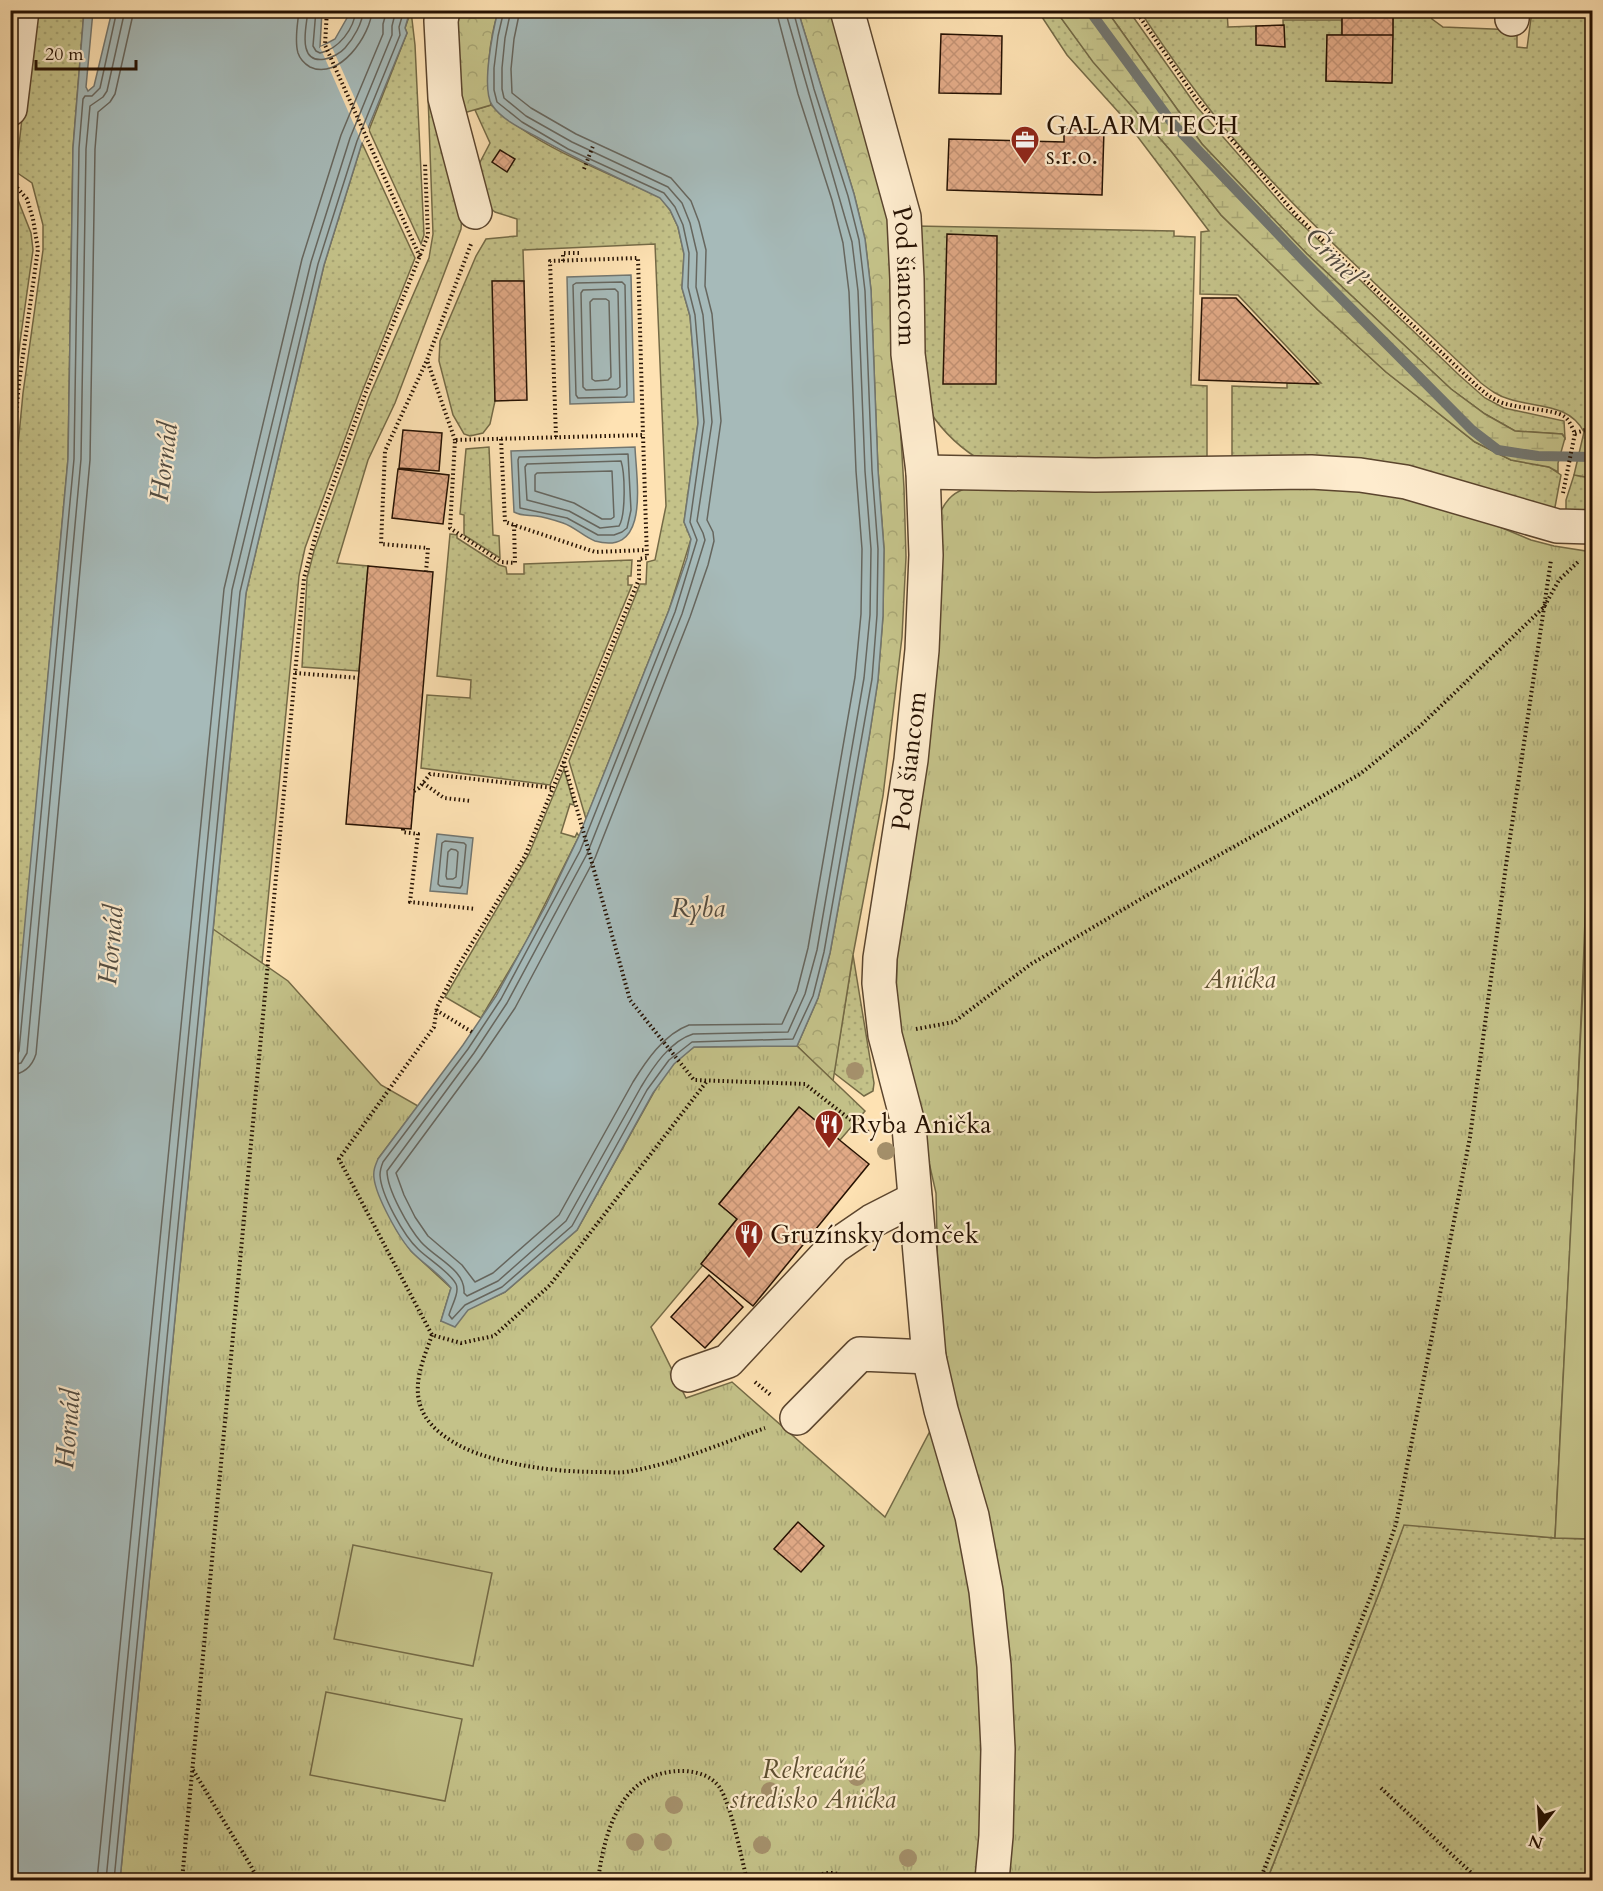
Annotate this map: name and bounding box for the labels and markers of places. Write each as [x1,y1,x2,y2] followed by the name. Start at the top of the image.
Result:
[1046,108,1239,173] place label: GALARMTECH s.r.o.
[1009,124,1041,166] office icon: GALARMTECH s.r.o.
[850,1107,992,1142] place label: Ryba Anička
[813,1108,845,1150] restaurant icon: Ryba Anička
[770,1217,979,1252] place label: Gruzínsky domček
[733,1218,765,1260] restaurant icon: Gruzínsky domček

